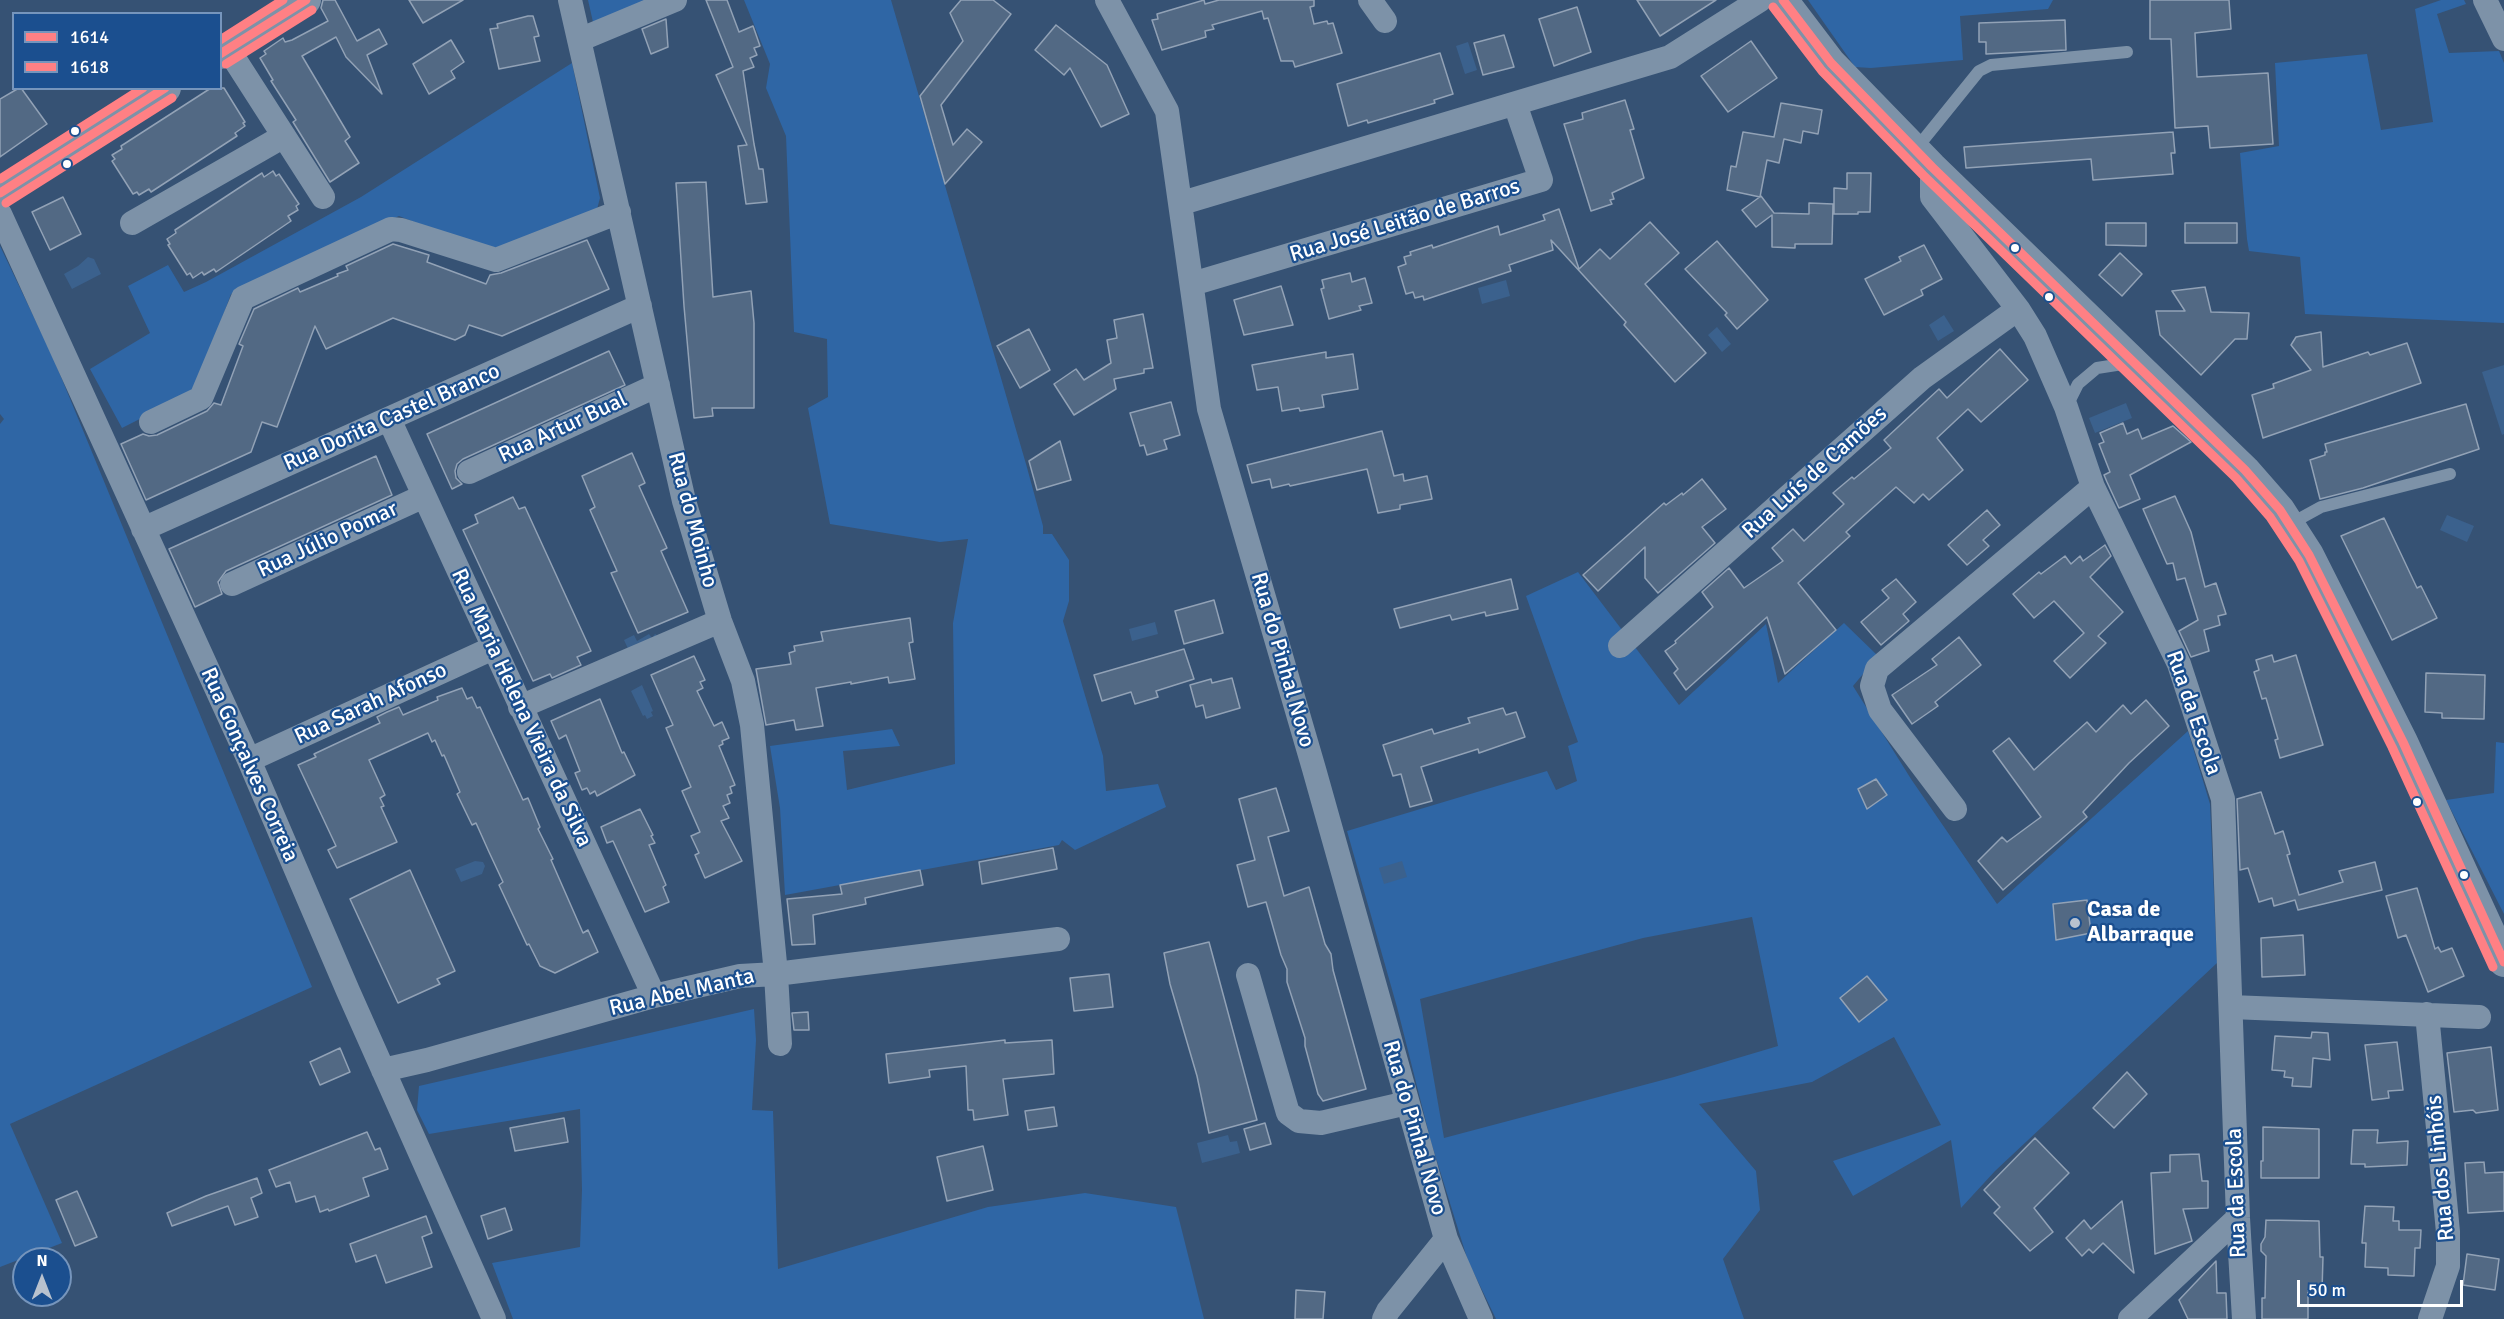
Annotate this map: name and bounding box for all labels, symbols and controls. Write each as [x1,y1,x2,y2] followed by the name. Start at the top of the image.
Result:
[12,12,222,90] legend
[70,26,109,48] text: 1614
[70,56,109,78] text: 1618
[69,125,81,137] unlabelled marker
[61,158,73,170] unlabelled marker
[1287,173,1523,269] street label: Rua José Leitão de Barros
[2009,242,2021,254] unlabelled marker
[2043,291,2055,303] unlabelled marker
[280,358,504,478] street label: Rua Dorita Castel Branco
[495,387,631,469] street label: Rua Artur Bual
[1737,401,1893,545] street label: Rua Luís de Camões
[661,449,723,591] street label: Rua do Moinho
[254,496,402,584] street label: Rua Júlio Pomar
[445,565,597,851] street label: Rua Maria Helena Vieira da Silva
[1244,569,1320,751] street label: Rua do Pinhal Novo
[2159,647,2227,779] street label: Rua da Escola
[291,657,451,751] street label: Rua Sarah Afonso
[194,664,304,866] street label: Rua Gonçalves Correia
[2411,796,2423,808] unlabelled marker
[2458,869,2470,881] unlabelled marker
[2087,897,2194,948] place label: Casa de Albarraque
[2068,916,2082,930] marker: Casa de Albarraque
[607,964,757,1022] street label: Rua Abel Manta
[1376,1037,1452,1219] street label: Rua do Pinhal Novo
[2421,1094,2461,1242] street label: Rua dos Linhóis
[2222,1128,2252,1258] street label: Rua da Escola
[12,1247,72,1307] north arrow
[36,1251,48,1271] text: N
[2300,1268,2466,1306] scale bar
[2308,1279,2346,1301] text: 50 m

